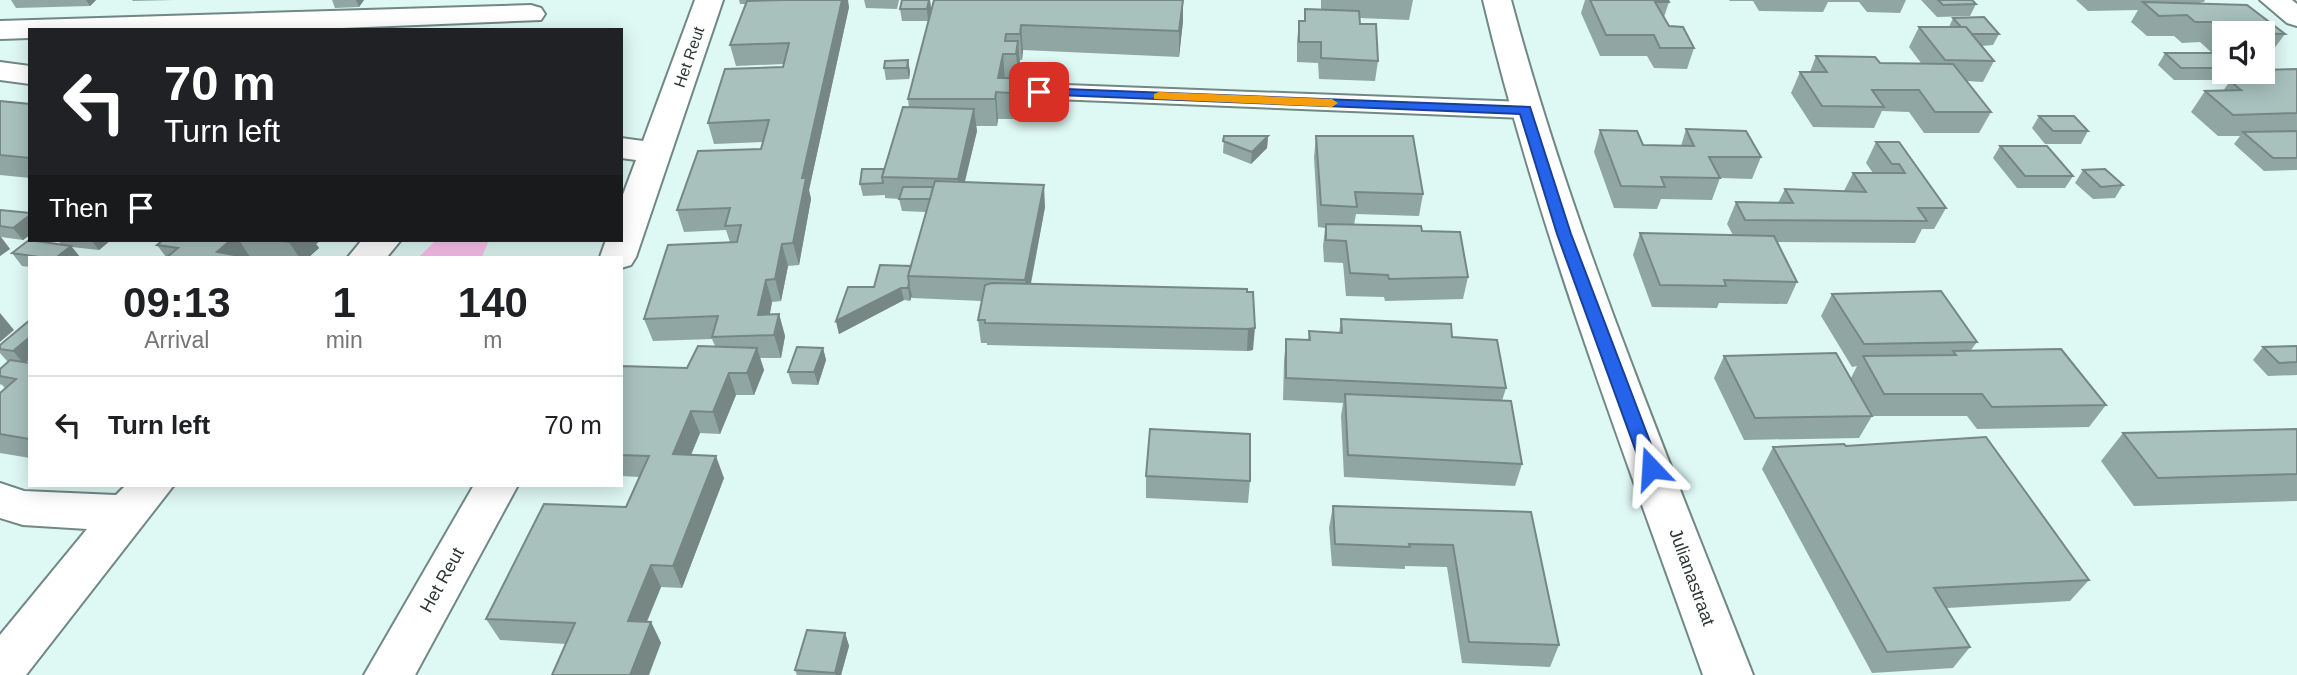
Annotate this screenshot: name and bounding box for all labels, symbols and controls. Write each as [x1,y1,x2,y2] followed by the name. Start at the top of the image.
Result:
[2212,21,2275,84] map controls
[2212,21,2275,84] button: sound
[671,24,707,90] street label: Het Reut
[49,56,140,147] icon: left
[164,56,276,110] text: 70 m
[1009,62,1069,122] pin
[1020,73,1058,111] icon: arrive
[164,113,280,149] text: Turn left
[122,189,160,227] icon: arrive
[49,193,108,223] text: Then
[123,279,231,326] text: 09:13
[332,279,356,326] text: 1
[458,279,528,326] text: 140
[144,327,209,353] text: Arrival
[326,327,363,353] text: min
[483,327,502,353] text: m
[49,406,87,444] icon: left
[108,410,210,440] text: Turn left
[544,410,602,440] text: 70 m
[1614,431,1688,505] position arrow
[1665,526,1719,628] street label: Julianastraat
[416,544,468,616] street label: Het Reut

